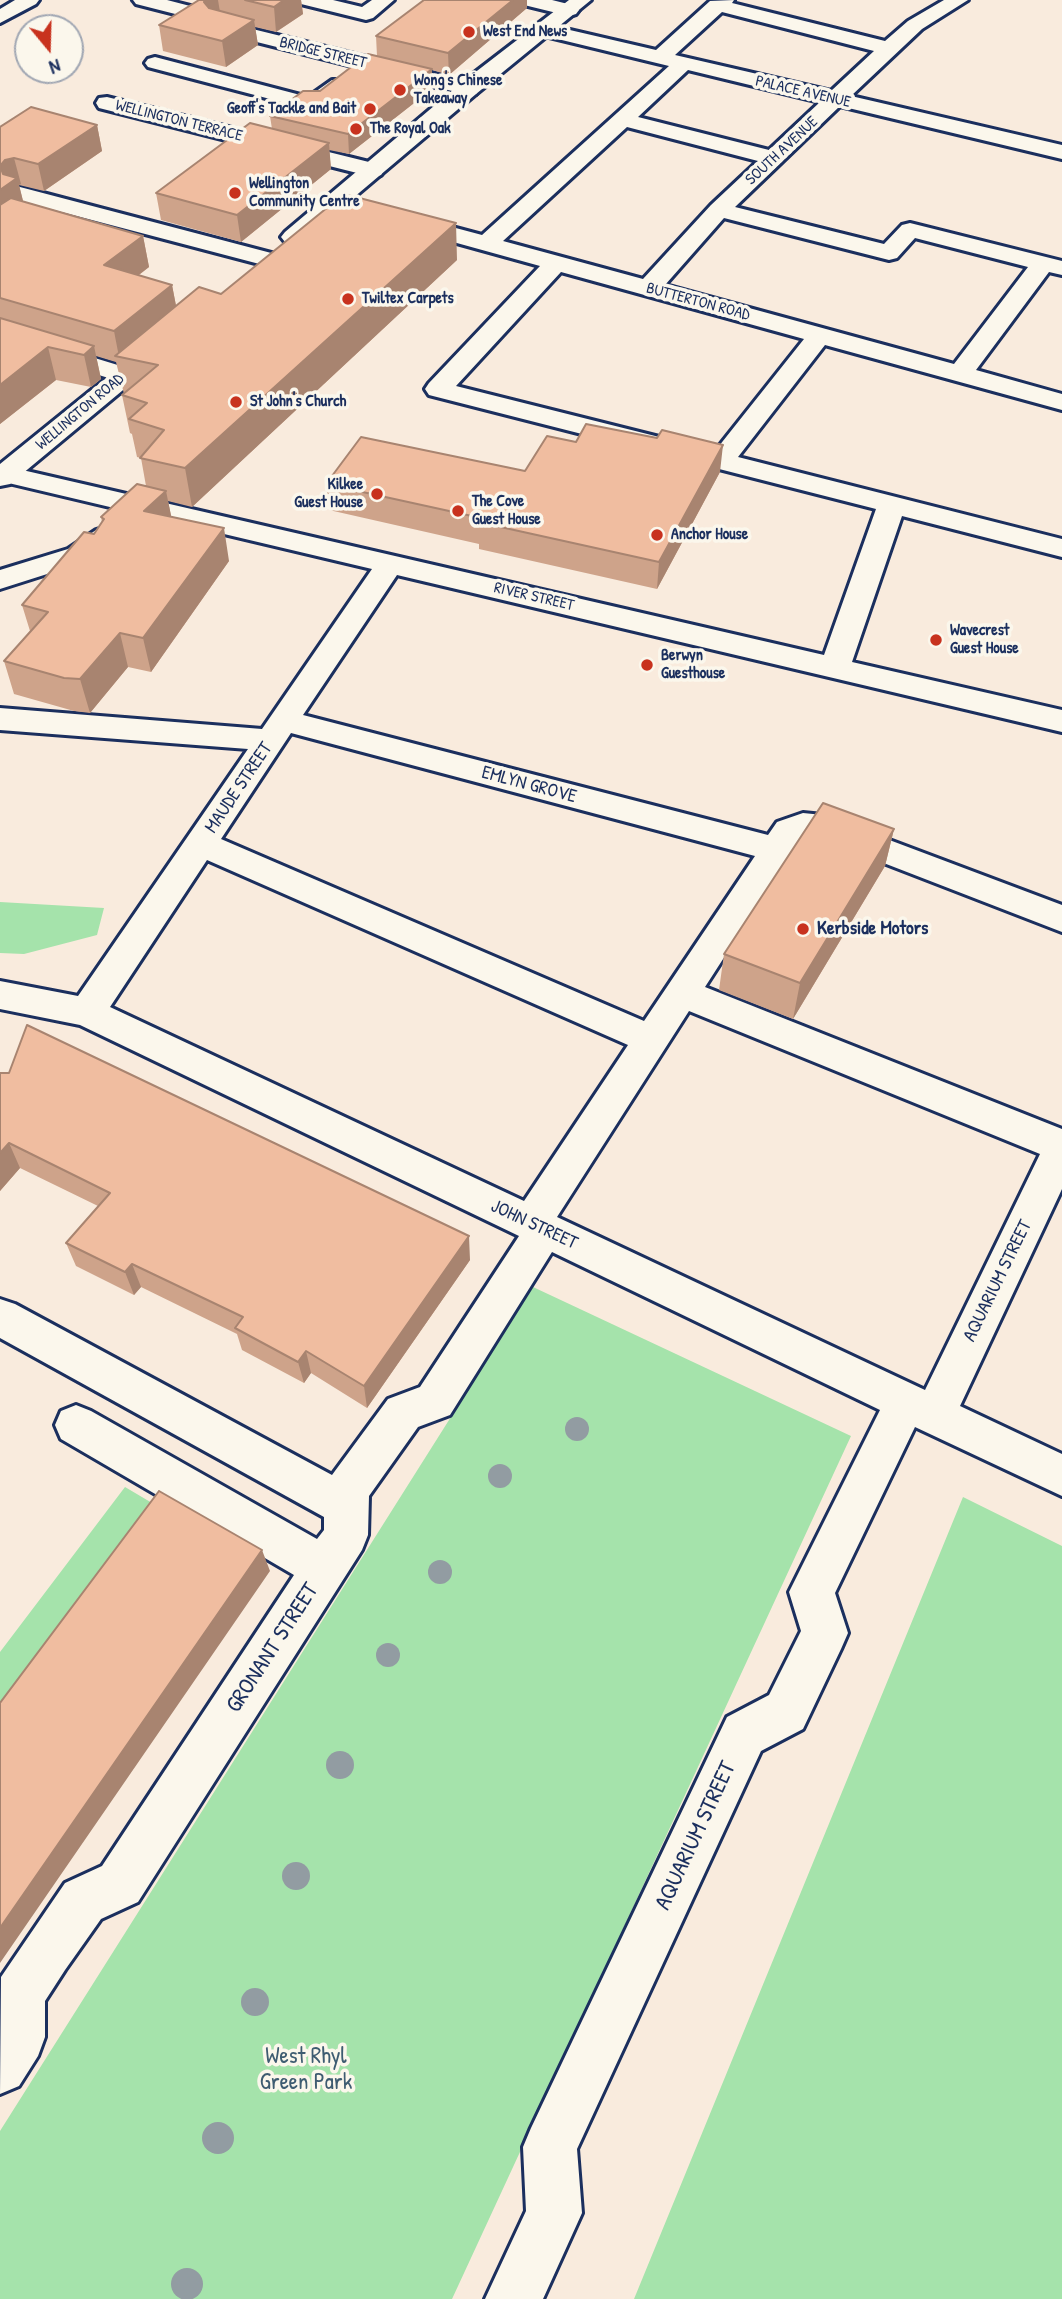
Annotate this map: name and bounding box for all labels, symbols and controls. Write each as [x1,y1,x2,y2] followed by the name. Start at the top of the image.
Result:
[14,14,84,84] north arrow
[483,22,567,42] place label: West End News
[461,24,477,40] marker: West End News
[278,33,368,73] street label: BRIDGE STREET
[46,53,64,81] text: N
[414,71,502,109] place label: Wong's Chinese Takeaway
[754,72,852,112] street label: PALACE AVENUE
[392,82,408,98] marker: Wong's Chinese Takeaway
[114,96,244,146] street label: WELLINGTON TERRACE
[227,99,356,119] place label: Geoff's Tackle and Bait
[362,101,378,117] marker: Geoff's Tackle and Bait
[742,113,822,189] street label: SOUTH AVENUE
[370,119,451,139] place label: The Royal Oak
[348,121,364,137] marker: The Royal Oak
[249,174,360,212] place label: Wellington Community Centre
[227,185,243,201] marker: Wellington Community Centre
[644,279,752,325] street label: BUTTERTON ROAD
[362,289,454,309] place label: Twiltex Carpets
[340,291,356,307] marker: Twiltex Carpets
[32,370,128,454] street label: WELLINGTON ROAD
[250,392,346,412] place label: St John's Church
[228,394,244,410] marker: St John's Church
[294,475,363,513] place label: Kilkee Guest House
[369,486,385,502] marker: Kilkee Guest House
[472,492,541,530] place label: The Cove Guest House
[450,503,466,519] marker: The Cove Guest House
[671,525,748,545] place label: Anchor House
[649,527,665,543] marker: Anchor House
[492,578,576,616] street label: RIVER STREET
[950,621,1019,659] place label: Wavecrest Guest House
[928,632,944,648] marker: Wavecrest Guest House
[661,646,725,684] place label: Berwyn Guesthouse
[639,657,655,673] marker: Berwyn Guesthouse
[200,738,278,838] street label: MAUDE STREET
[479,761,579,809] street label: EMLYN GROVE
[817,918,928,940] place label: Kerbside Motors
[795,921,811,937] marker: Kerbside Motors
[487,1195,581,1255] street label: JOHN STREET
[959,1216,1037,1346] street label: AQUARIUM STREET
[221,1578,325,1718] street label: GRONANT STREET
[650,1757,742,1915] street label: AQUARIUM STREET
[260,2043,352,2097] park label: West Rhyl Green Park

